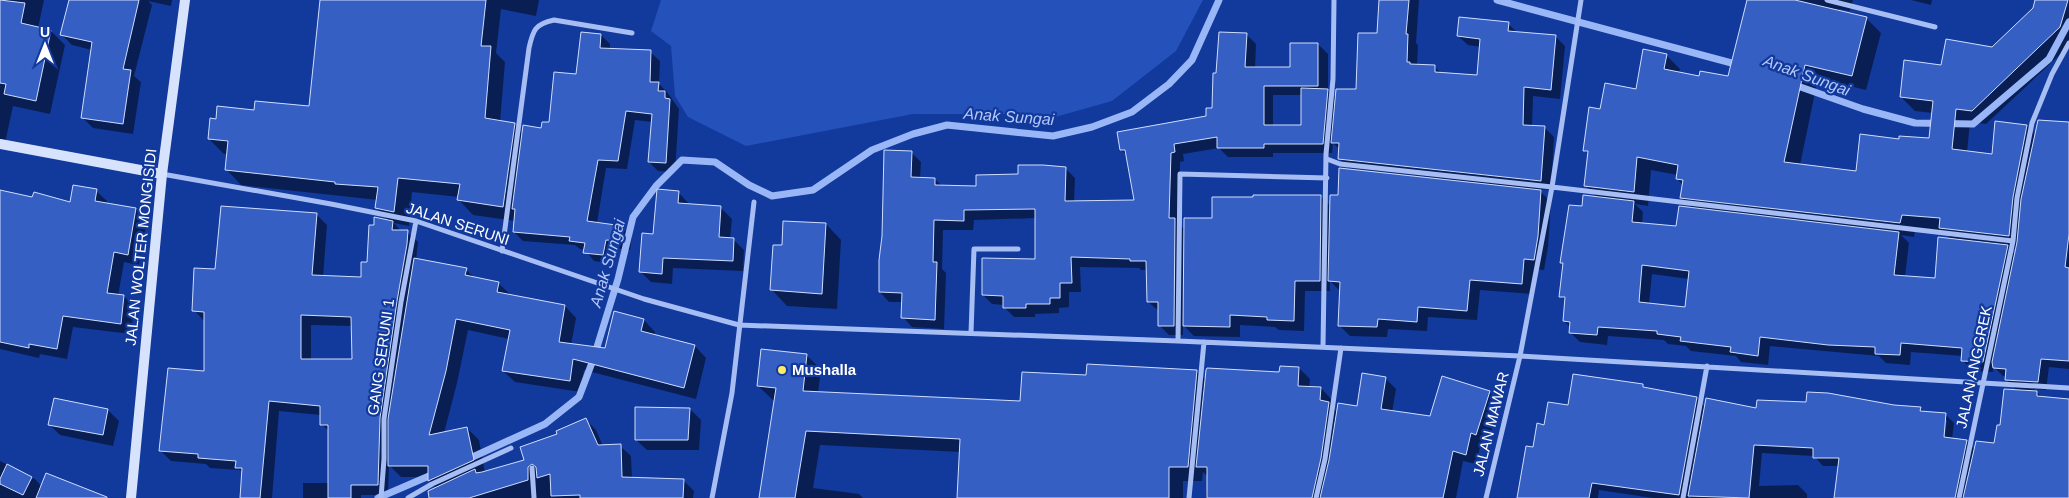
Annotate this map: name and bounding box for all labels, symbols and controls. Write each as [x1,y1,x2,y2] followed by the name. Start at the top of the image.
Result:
[20,20,70,70] north arrow
[40,24,50,40] text: U
[1760,52,1853,99] water label: Anak Sungai
[962,105,1055,128] water label: Anak Sungai
[122,148,159,346] street label: JALAN WOLTER MONGISIDI
[404,199,512,248] street label: JALAN SERUNI
[587,217,628,310] water label: Anak Sungai
[364,298,397,416] street label: GANG SERUNI 1
[1952,304,1995,430] street label: JALAN ANGGREK
[792,361,857,378] place label: Mushalla
[776,364,788,376] marker: Mushalla
[1469,370,1512,478] street label: JALAN MAWAR

